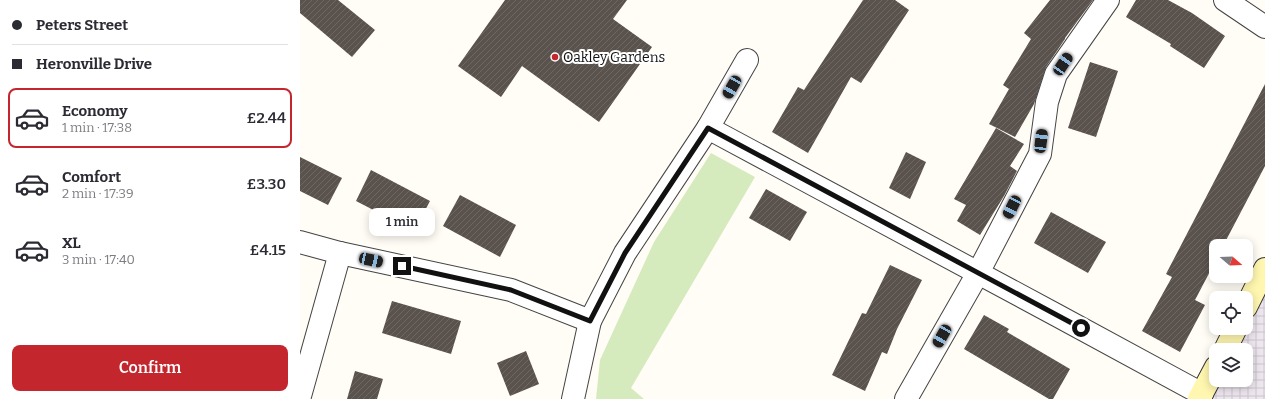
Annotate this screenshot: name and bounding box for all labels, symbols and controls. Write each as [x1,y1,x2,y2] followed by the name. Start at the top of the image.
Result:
[36,16,128,34] text: Peters Street
[563,49,665,66] place label: Oakley Gardens
[1051,51,1075,77] car
[550,52,560,62] marker: Oakley Gardens
[36,55,152,73] text: Heronville Drive
[721,74,743,100] car
[14,100,50,136] icon: car
[62,102,128,120] text: Economy
[247,109,286,127] text: £2.44
[62,120,132,135] text: 1 min · 17:38
[1034,128,1048,154] car
[14,166,50,202] icon: car
[62,168,121,186] text: Comfort
[246,175,286,193] text: £3.30
[62,186,134,201] text: 2 min · 17:39
[1001,194,1023,220] car
[369,208,435,236] callout: 1 min
[386,214,418,229] text: 1 min
[14,232,50,268] icon: car
[62,234,81,252] text: XL
[1209,239,1253,283] north arrow
[1209,239,1253,387] map controls
[250,241,286,259] text: £4.15
[62,252,135,267] text: 3 min · 17:40
[358,252,384,268] car
[393,257,411,275] route end
[1209,291,1253,335] button: locate
[1072,319,1090,337] route start
[931,323,953,349] car
[1209,343,1253,387] button: layers
[12,345,288,391] button: Confirm

